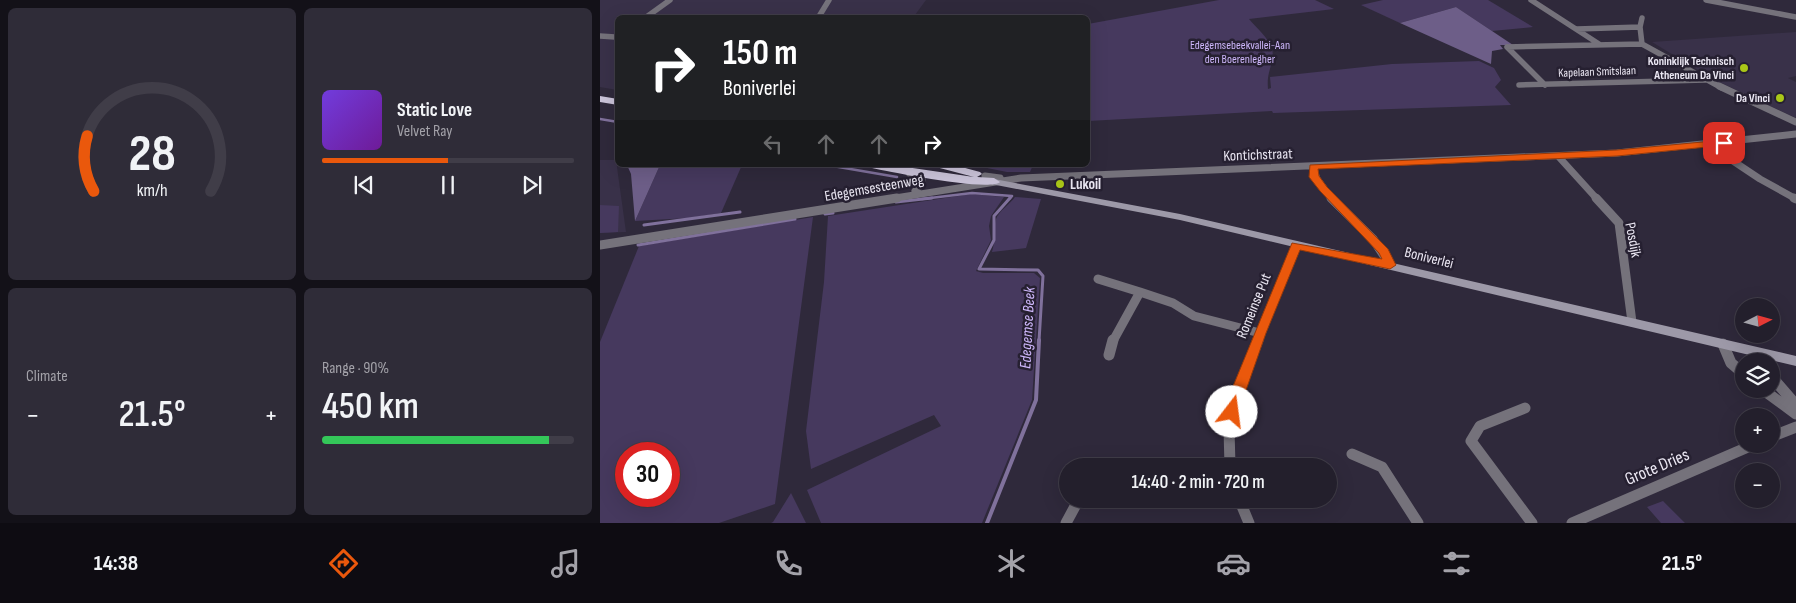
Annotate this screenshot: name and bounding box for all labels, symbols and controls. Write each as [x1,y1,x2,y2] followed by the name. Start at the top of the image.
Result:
[723,32,797,75] text: 150 m
[640,35,705,100] icon: right
[1190,38,1290,67] park label: Edegemsebeekvallei-Aan den Boerenlegher
[1648,54,1734,83] place label: Koninklijk Technisch Atheneum Da Vinci
[1738,62,1750,74] marker: Koninklijk Technisch Atheneum Da Vinci
[1558,63,1636,81] street label: Kapelaan Smitslaan
[723,75,796,102] text: Boniverlei
[1736,91,1770,106] place label: Da Vinci
[1774,92,1786,104] marker: Da Vinci
[397,99,472,122] text: Static Love
[397,122,452,141] text: Velvet Ray
[1703,122,1745,164] pin
[128,123,176,186] text: 28
[1710,129,1738,157] icon: arrive
[759,130,787,158] icon: left
[812,130,840,158] icon: ahead
[865,130,893,158] icon: ahead
[918,130,946,158] icon: right
[1223,144,1293,166] street label: Kontichstraat
[823,170,925,206] street label: Edegemsesteenweg
[350,171,378,199] icon: previous
[434,171,462,199] icon: pause
[518,171,546,199] icon: next
[1070,175,1101,194] place label: Lukoil
[1054,178,1066,190] marker: Lukoil
[137,180,167,201] text: km/h
[1620,221,1646,259] street label: Posdijk
[1403,243,1456,273] street label: Boniverlei
[1232,270,1276,341] street label: Romeinse Put
[1016,286,1040,369] water label: Edegemse Beek
[1735,298,1780,342] north arrow
[1735,298,1780,508] map controls
[1735,353,1780,398] button: layers
[322,359,389,378] text: Range · 90%
[26,367,68,386] text: Climate
[322,384,419,429] text: 450 km
[1205,385,1257,437] position arrow
[118,392,186,437] text: 21.5°
[26,399,40,432] text: −
[264,399,278,432] text: +
[1735,408,1780,453] button: +
[615,442,680,507] speed limit sign: 30
[1622,444,1692,490] street label: Grote Dries
[1735,463,1780,508] button: −
[1131,471,1265,494] text: 14:40 · 2 min · 720 m
[326,546,361,581] icon: directions
[548,546,583,581] icon: music
[771,546,806,581] icon: phone
[994,546,1029,581] icon: climate
[1216,546,1251,581] icon: car
[1439,546,1474,581] icon: filters
[94,550,138,577] text: 14:38
[1662,550,1702,577] text: 21.5°

